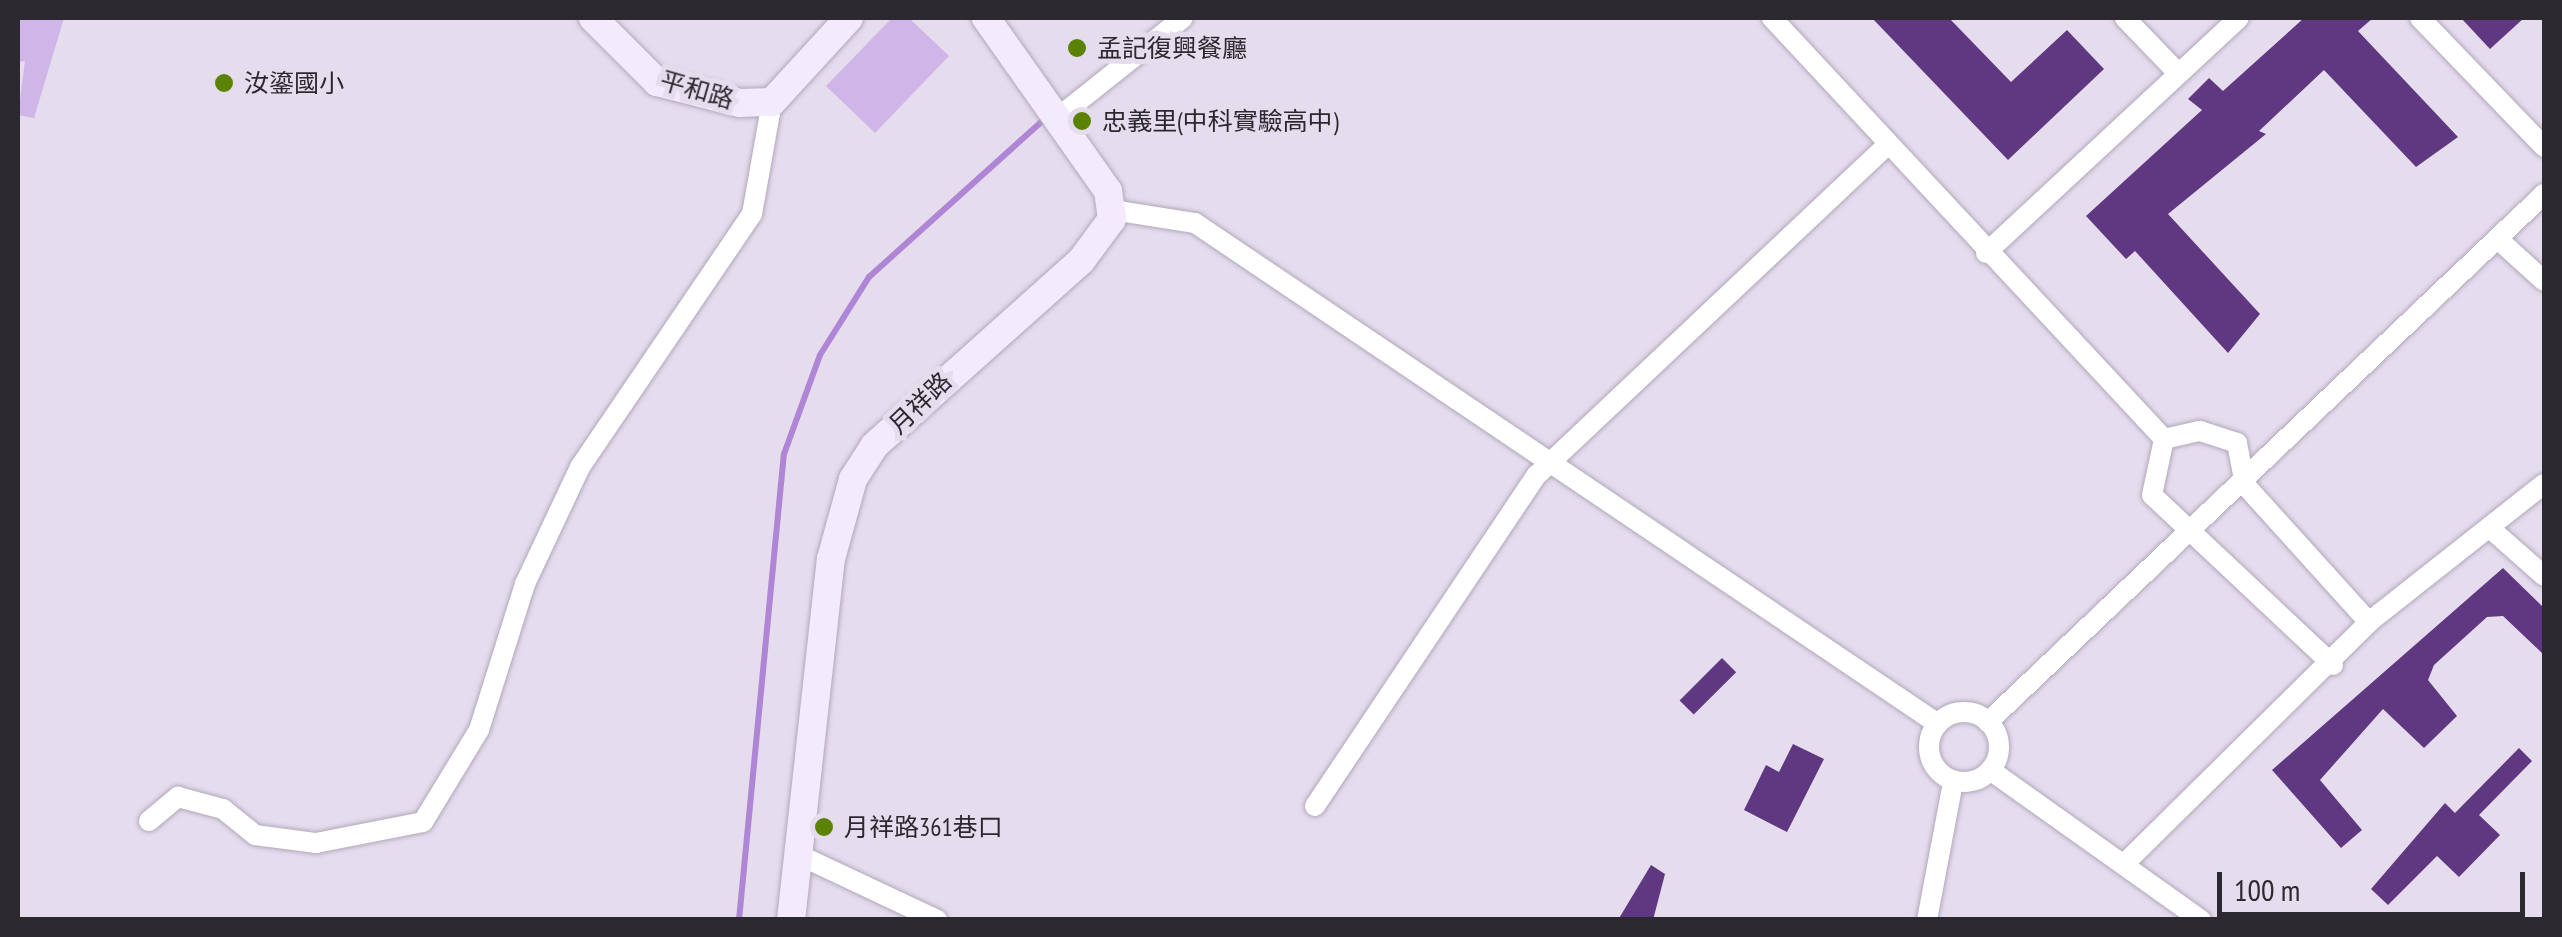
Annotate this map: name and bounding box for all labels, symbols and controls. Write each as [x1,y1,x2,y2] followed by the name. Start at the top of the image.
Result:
[1097,33,1247,63] place label: 孟記復興餐廳
[1066,37,1088,59] marker: 孟記復興餐廳
[657,65,737,115] street label: 平和路
[244,68,344,98] place label: 汝鎏國小
[213,72,235,94] marker: 汝鎏國小
[1102,106,1339,136] place label: 忠義里(中科實驗高中)
[1071,110,1093,132] marker: 忠義里(中科實驗高中)
[883,366,957,440] street label: 月祥路
[844,812,1003,842] place label: 月祥路361巷口
[813,816,835,838] marker: 月祥路361巷口
[2222,852,2530,914] scale bar
[2234,870,2300,909] text: 100 m

